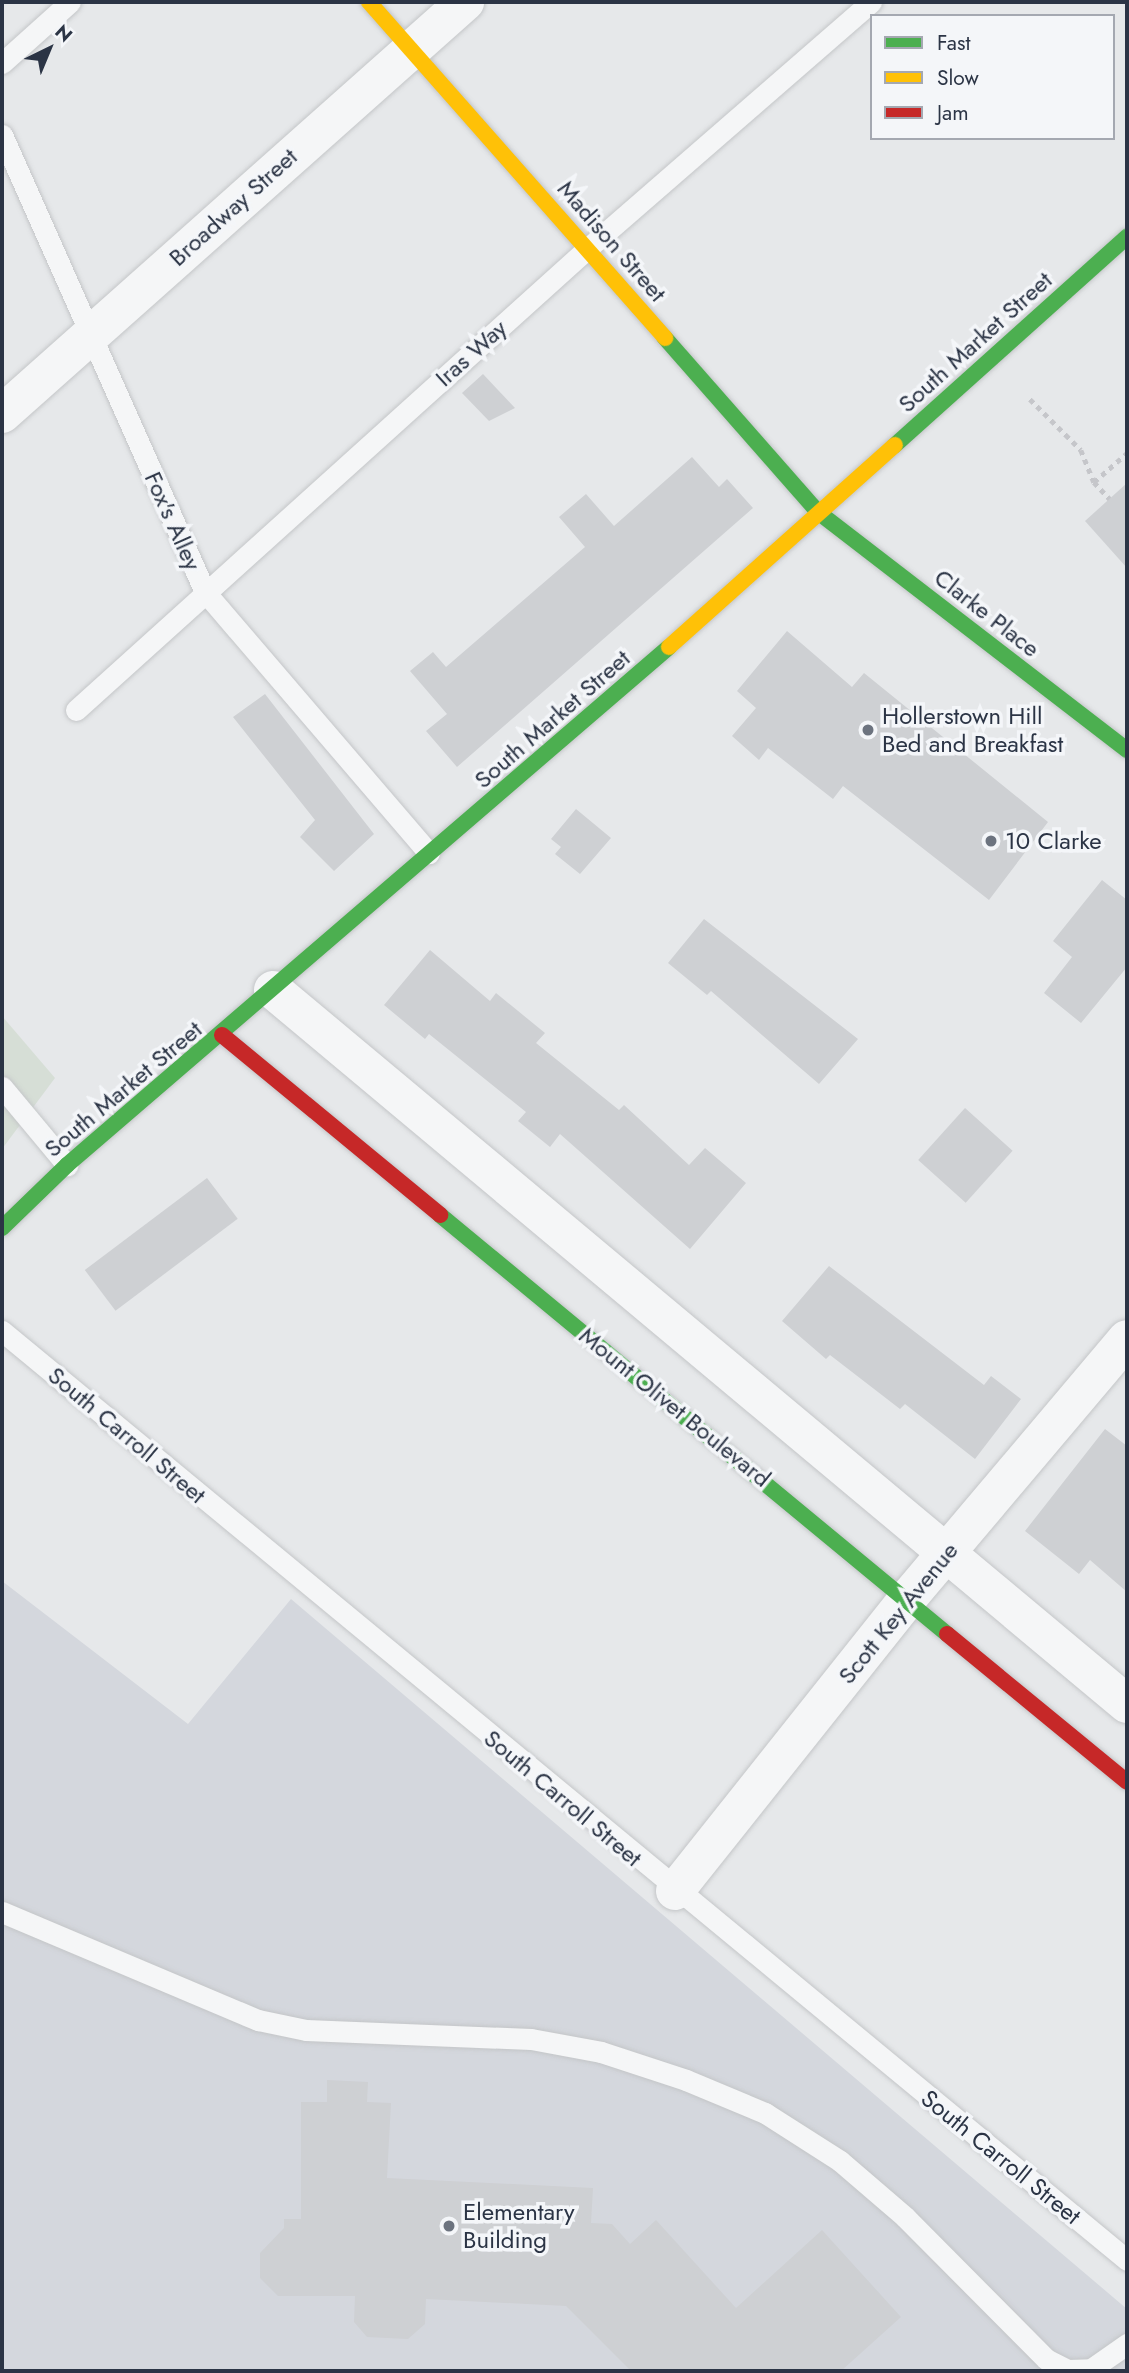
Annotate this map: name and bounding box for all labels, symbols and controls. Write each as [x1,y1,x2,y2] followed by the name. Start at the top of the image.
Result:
[14,14,84,84] north arrow
[870,14,1115,140] legend
[49,18,78,48] text: N
[937,28,970,58] text: Fast
[937,63,979,93] text: Slow
[937,98,969,128] text: Jam
[163,142,303,272] street label: Broadway Street
[552,175,672,307] street label: Madison Street
[892,266,1058,418] street label: South Market Street
[429,314,513,392] street label: Iras Way
[139,467,207,575] street label: Fox's Alley
[929,563,1045,663] street label: Clarke Place
[468,644,636,794] street label: South Market Street
[882,702,1063,758] place label: Hollerstown Hill Bed and Breakfast
[860,722,876,738] marker: Hollerstown Hill Bed and Breakfast
[1005,827,1102,855] place label: 10 Clarke
[983,833,999,849] marker: 10 Clarke
[39,1015,207,1163] street label: South Market Street
[574,1321,776,1493] street label: Mount Olivet Boulevard
[42,1361,212,1509] street label: South Carroll Street
[832,1536,964,1690] street label: Scott Key Avenue
[478,1724,648,1872] street label: South Carroll Street
[915,2084,1087,2230] street label: South Carroll Street
[463,2198,575,2254] place label: Elementary Building
[441,2218,457,2234] marker: Elementary Building

